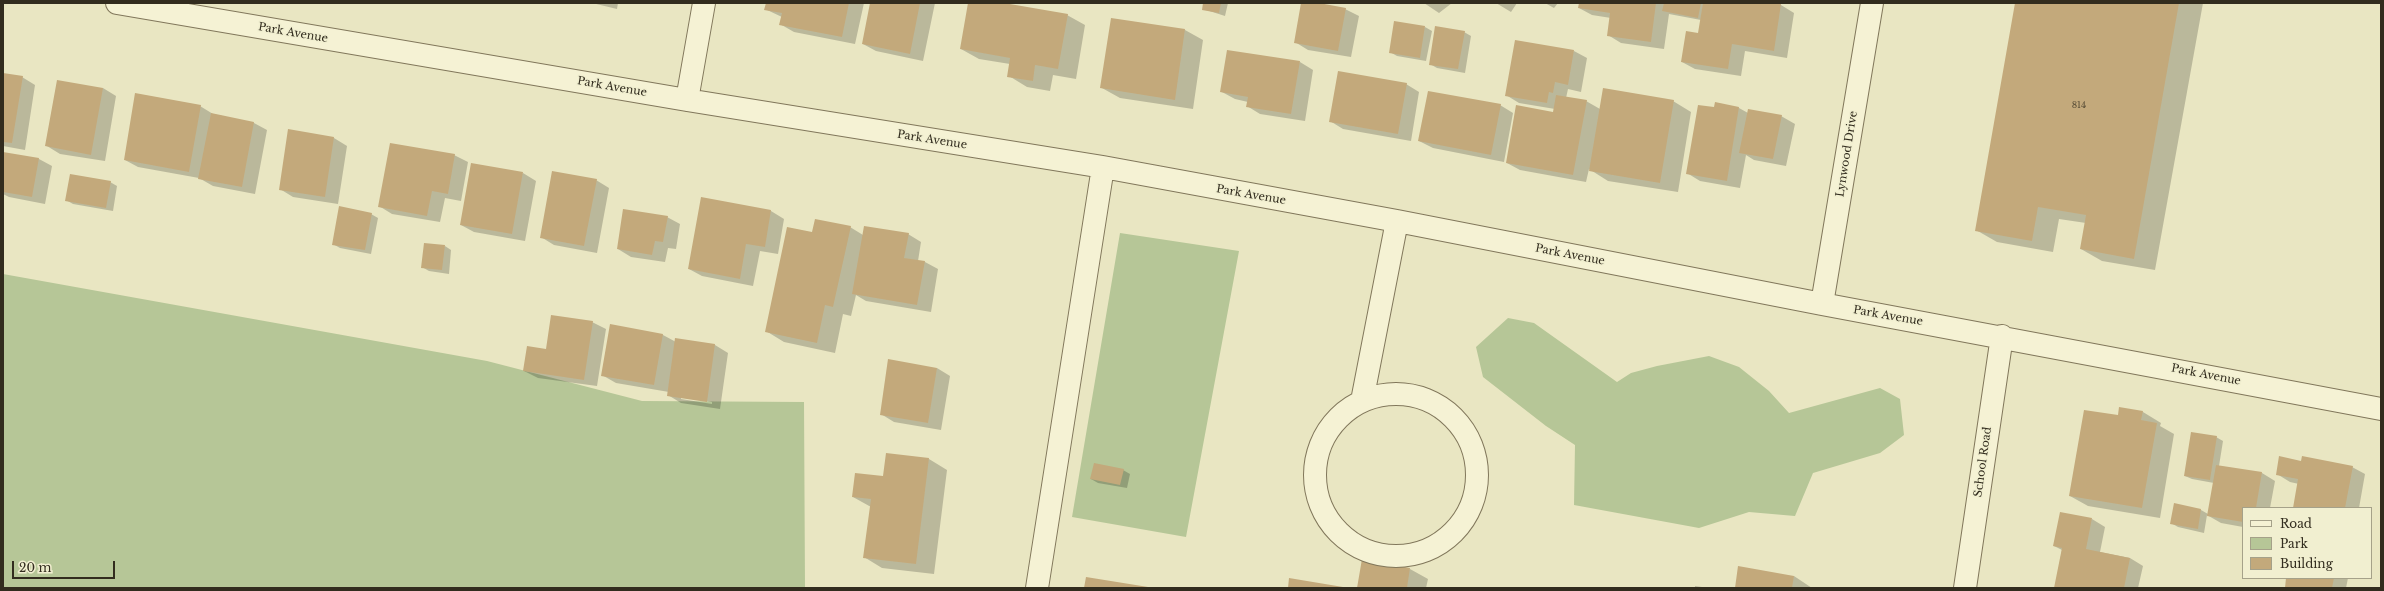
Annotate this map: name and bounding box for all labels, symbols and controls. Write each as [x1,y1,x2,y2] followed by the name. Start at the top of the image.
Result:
[257,20,329,46] street label: Park Avenue
[576,74,648,100] street label: Park Avenue
[2072,100,2086,110] house number: 814
[1834,110,1860,198] street label: Lynwood Drive
[896,128,968,152] street label: Park Avenue
[1215,182,1287,208] street label: Park Avenue
[1534,242,1606,268] street label: Park Avenue
[1852,303,1924,329] street label: Park Avenue
[2170,362,2242,388] street label: Park Avenue
[1972,426,1994,498] street label: School Road
[2242,507,2372,579] legend
[2280,516,2312,531] text: Road
[2280,536,2308,551] text: Park
[14,553,117,579] scale bar
[2280,556,2333,571] text: Building
[19,560,51,575] text: 20 m

